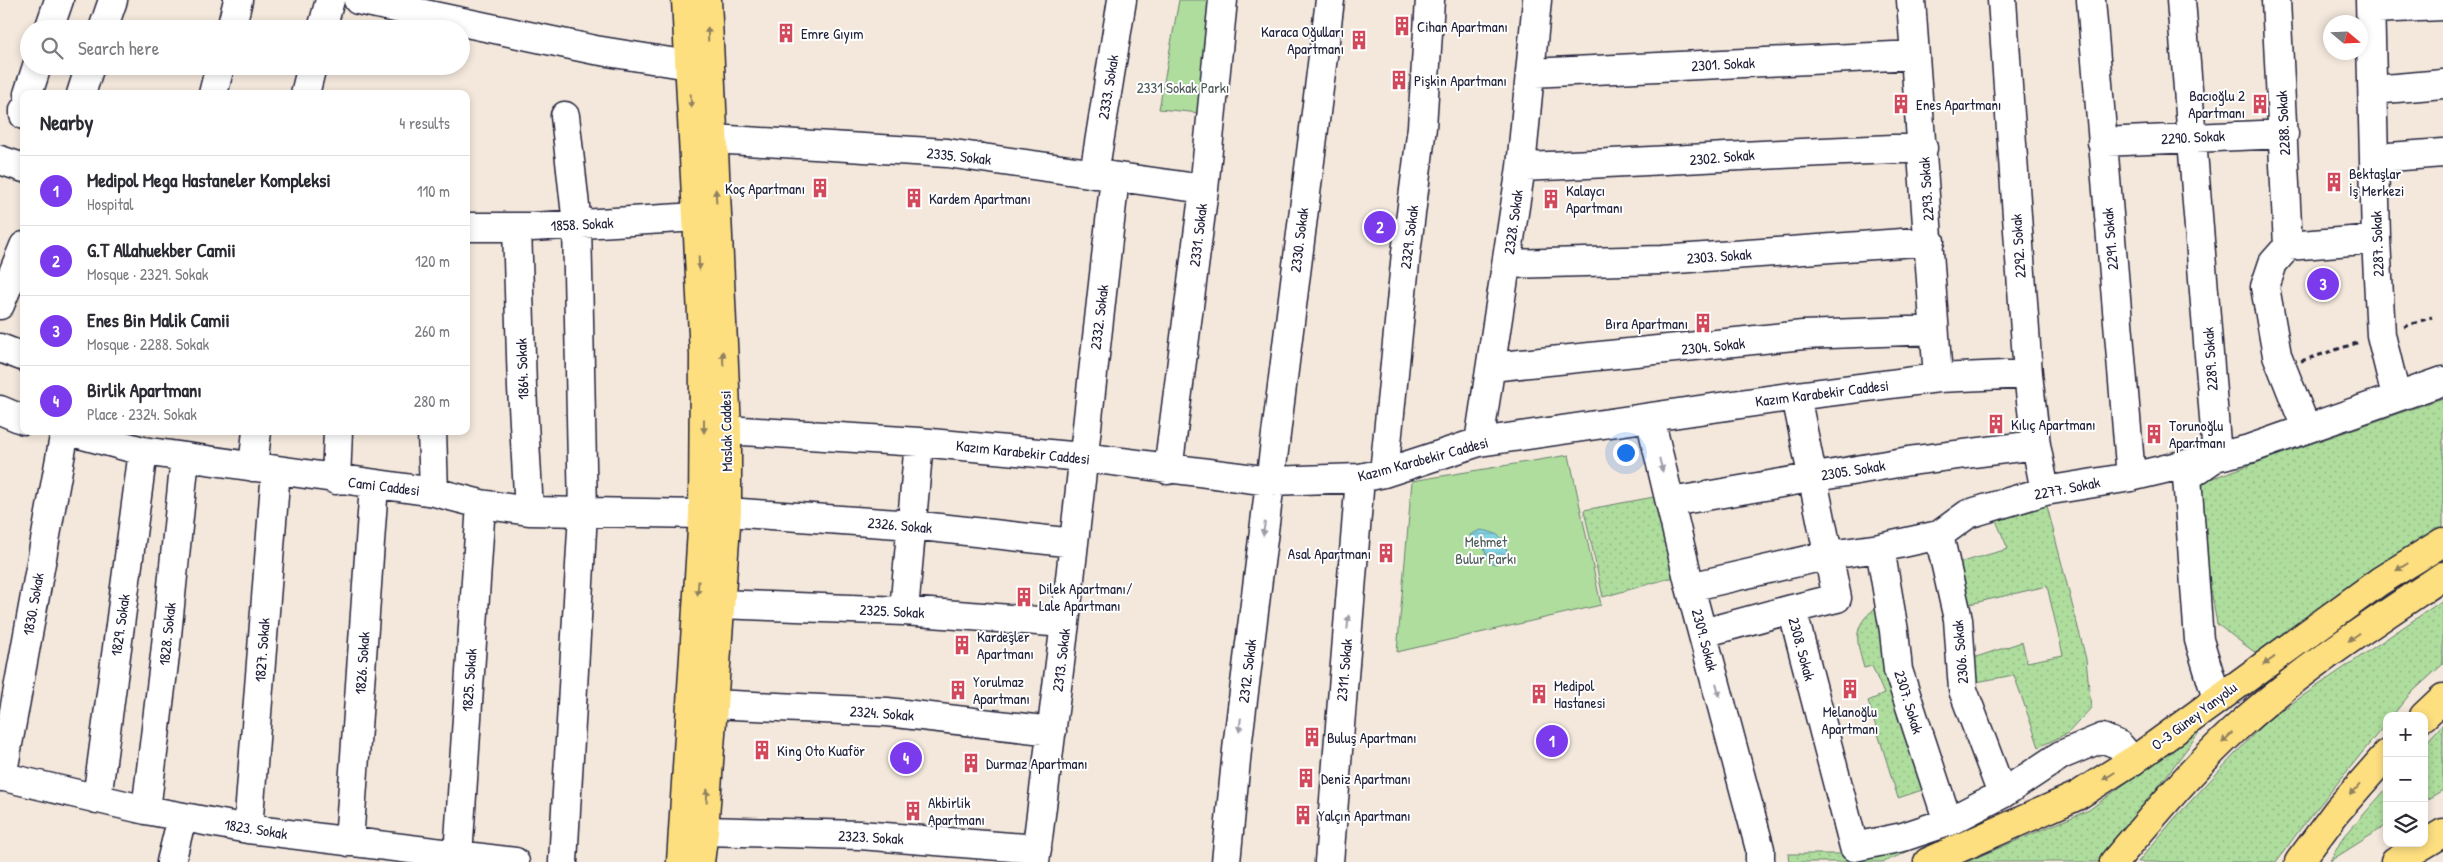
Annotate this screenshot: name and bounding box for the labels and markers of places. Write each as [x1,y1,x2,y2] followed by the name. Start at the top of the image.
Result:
[1391,15,1413,37] building icon: Cihan Apartmanı
[1417,16,1508,37] place label: Cihan Apartmanı
[1261,21,1344,59] place label: Karaca Oğulları Apartmanı
[775,22,797,44] building icon: Emre Gıyım
[801,23,864,44] place label: Emre Gıyım
[1348,29,1370,51] building icon: Karaca Oğulları Apartmanı
[1388,69,1410,91] building icon: Pişkin Apartmanı
[1414,70,1507,91] place label: Pişkin Apartmanı
[2188,85,2245,123] place label: Bacıoğlu 2 Apartmanı
[1890,93,1912,115] building icon: Enes Apartmanı
[2249,93,2271,115] building icon: Bacıoğlu 2 Apartmanı
[1916,94,2001,115] place label: Enes Apartmanı
[2349,163,2404,201] place label: Bektaşlar İş Merkezi
[2323,171,2345,193] building icon: Bektaşlar İş Merkezi
[809,177,831,199] building icon: Koç Apartmanı
[725,178,805,199] place label: Koç Apartmanı
[1566,180,1623,218] place label: Kalaycı Apartmanı
[903,187,925,209] building icon: Kardem Apartmanı
[929,188,1031,209] place label: Kardem Apartmanı
[1540,188,1562,210] building icon: Kalaycı Apartmanı
[1364,208,1396,246] pin: 2
[2307,265,2339,303] pin: 3
[1692,312,1714,334] building icon: Bıra Apartmanı
[1605,313,1688,334] place label: Bıra Apartmanı
[1985,413,2007,435] building icon: Kılıç Apartmanı
[2011,414,2096,435] place label: Kılıç Apartmanı
[2169,415,2226,453] place label: Torunoğlu Apartmanı
[2143,423,2165,445] building icon: Torunoğlu Apartmanı
[1375,542,1397,564] building icon: Asal Apartmanı
[1288,543,1371,564] place label: Asal Apartmanı
[1039,578,1132,616] place label: Dilek Apartmanı/ Lale Apartmanı
[1013,586,1035,608] building icon: Dilek Apartmanı/ Lale Apartmanı
[977,626,1034,664] place label: Kardeşler Apartmanı
[951,634,973,656] building icon: Kardeşler Apartmanı
[973,671,1030,709] place label: Yorulmaz Apartmanı
[1554,675,1606,713] place label: Medipol Hastanesi
[1839,678,1861,700] building icon: Melanoğlu Apartmanı
[947,679,969,701] building icon: Yorulmaz Apartmanı
[1528,683,1550,705] building icon: Medipol Hastanesi
[1822,701,1878,739] place label: Melanoğlu Apartmanı
[1536,722,1568,760] pin: 1
[1301,726,1323,748] building icon: Buluş Apartmanı
[1327,727,1417,748] place label: Buluş Apartmanı
[751,739,773,761] building icon: King Oto Kuaför
[890,739,922,777] pin: 4
[777,740,865,761] place label: King Oto Kuaför
[960,752,982,774] building icon: Durmaz Apartmanı
[986,753,1088,774] place label: Durmaz Apartmanı
[1295,767,1317,789] building icon: Deniz Apartmanı
[1321,768,1411,789] place label: Deniz Apartmanı
[928,792,985,830] place label: Akbirlik Apartmanı
[902,800,924,822] building icon: Akbirlik Apartmanı
[1292,804,1314,826] building icon: Yalçın Apartmanı
[1318,805,1411,826] place label: Yalçın Apartmanı

